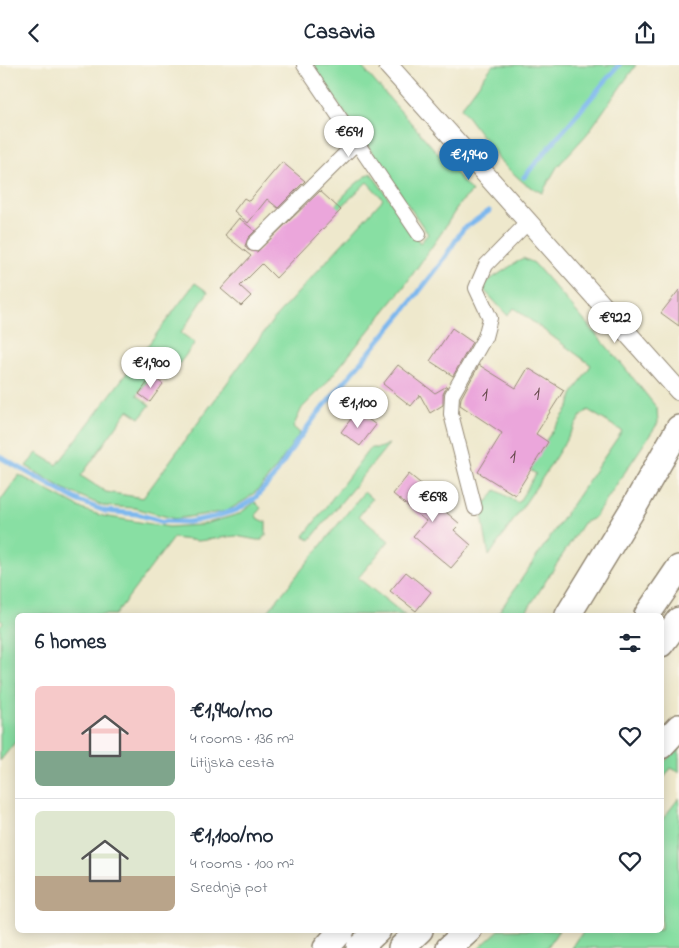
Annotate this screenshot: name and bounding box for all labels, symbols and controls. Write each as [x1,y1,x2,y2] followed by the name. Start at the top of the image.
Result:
[304,17,375,49] text: Casavia
[20,19,48,47] icon: back
[631,19,659,47] icon: share
[319,116,379,158] pin: €691
[335,120,363,144] text: €691
[428,139,510,181] pin: €1,940
[450,143,488,167] text: €1,940
[585,301,645,344] pin: €922
[599,306,631,330] text: €922
[110,347,192,389] pin: €1,900
[132,351,170,375] text: €1,900
[534,380,540,409] house number: 1
[482,381,488,410] house number: 1
[317,387,399,429] pin: €1,100
[339,391,377,415] text: €1,100
[510,443,516,472] house number: 1
[403,481,463,523] pin: €698
[418,485,448,509] text: €698
[35,628,107,658] text: 6 homes
[616,629,644,657] icon: filters
[190,697,273,727] text: €1,940/mo
[75,706,135,766] icon: home
[616,722,644,750] icon: heart
[190,727,294,751] text: 4 rooms · 136 m²
[190,751,274,775] text: Litijska cesta
[190,822,273,852] text: €1,100/mo
[75,831,135,891] icon: home
[616,847,644,875] icon: heart
[190,852,294,876] text: 4 rooms · 100 m²
[190,876,268,900] text: Srednja pot

